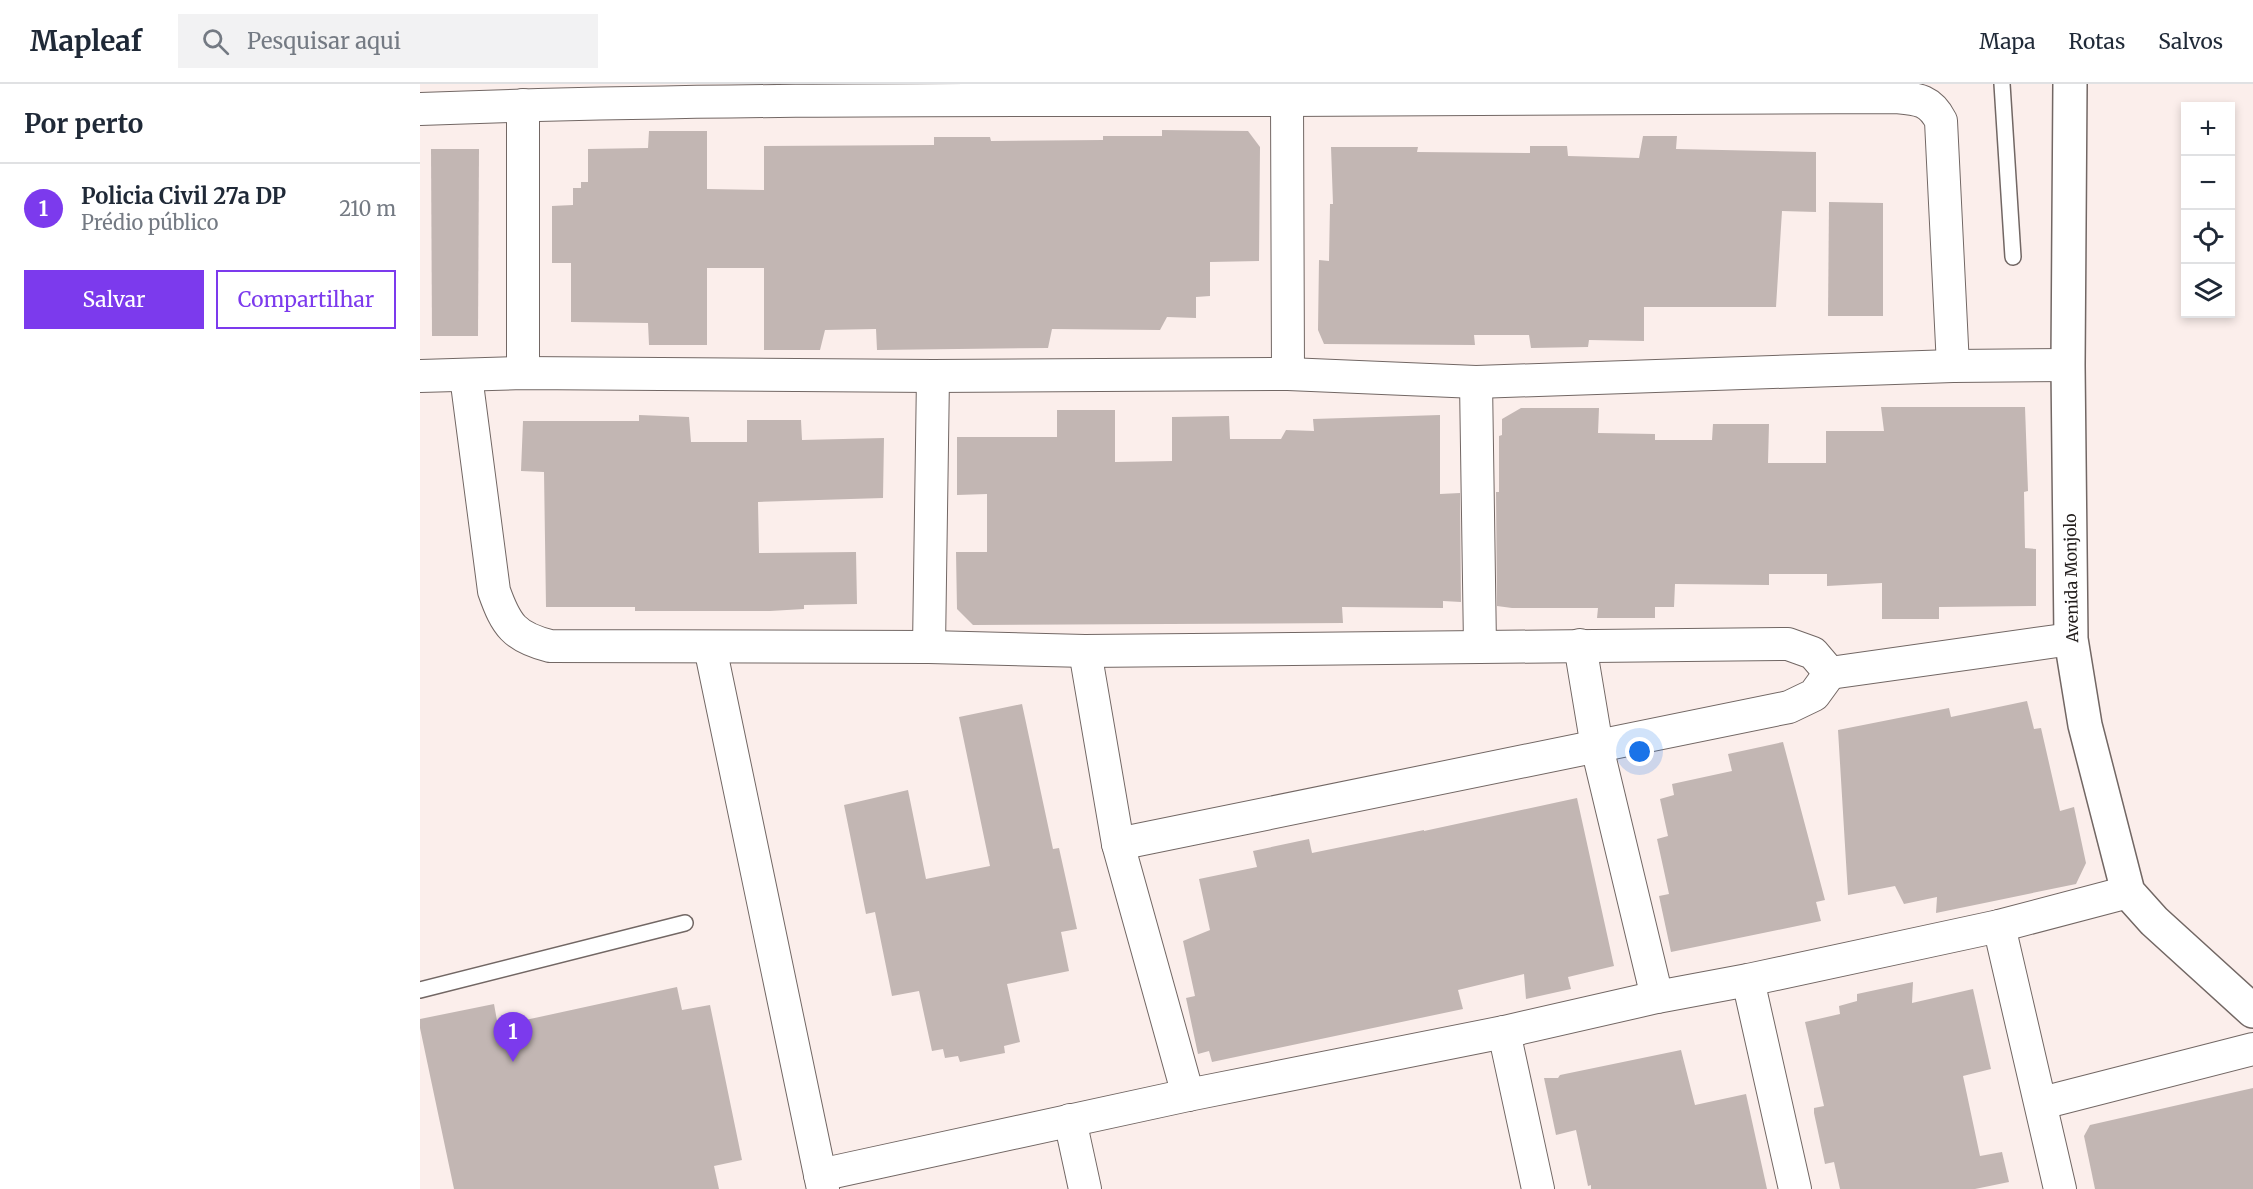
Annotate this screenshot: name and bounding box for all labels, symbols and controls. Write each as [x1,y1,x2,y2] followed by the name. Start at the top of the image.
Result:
[178,14,598,68] search box
[30,23,142,59] text: Mapleaf
[199,25,232,58] icon: search
[247,27,401,55] text: Pesquisar aqui
[1979,28,2036,55] text: Mapa
[2069,28,2125,55] text: Rotas
[2158,28,2223,55] text: Salvos
[2181,102,2235,318] map controls
[2181,102,2235,156] button: +
[24,107,143,140] text: Por perto
[2181,156,2235,210] button: −
[81,182,286,210] text: Policia Civil 27a DP
[39,196,48,221] text: 1
[339,196,396,221] text: 210 m
[81,210,218,235] text: Prédio público
[2181,210,2235,264] button: locate
[2181,264,2235,318] button: layers
[24,270,204,329] button: Salvar
[216,270,396,329] button: Compartilhar
[2060,513,2082,644] street label: Avenida Monjolo
[1625,737,1654,766] your location
[494,1012,532,1062] pin: 1

